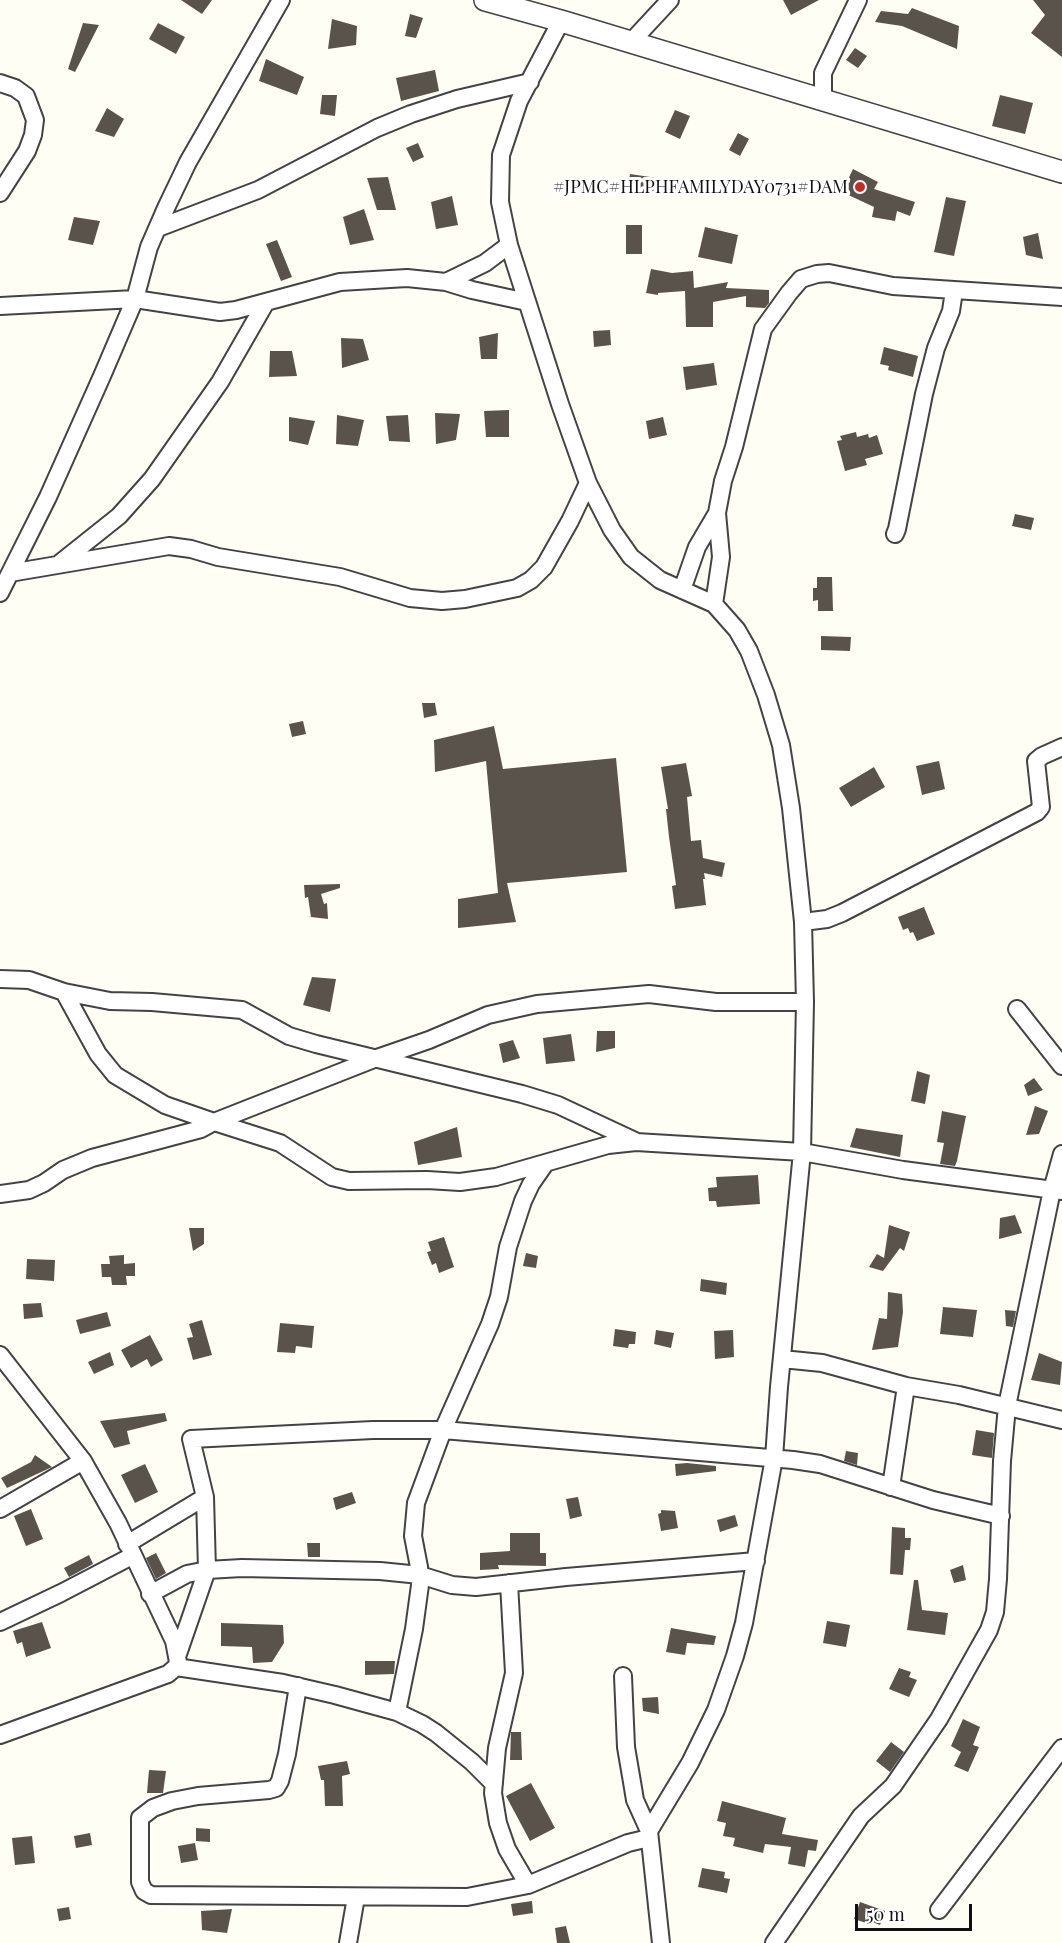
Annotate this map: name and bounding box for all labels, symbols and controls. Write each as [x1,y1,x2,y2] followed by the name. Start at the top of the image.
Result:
[553,176,848,198] place label: #JPMC#HLPHFAMILYDAY0731#DAM
[853,180,867,194] marker: #JPMC#HLPHFAMILYDAY0731#DAM
[858,1892,975,1930] scale bar
[866,1902,905,1926] text: 50 m

